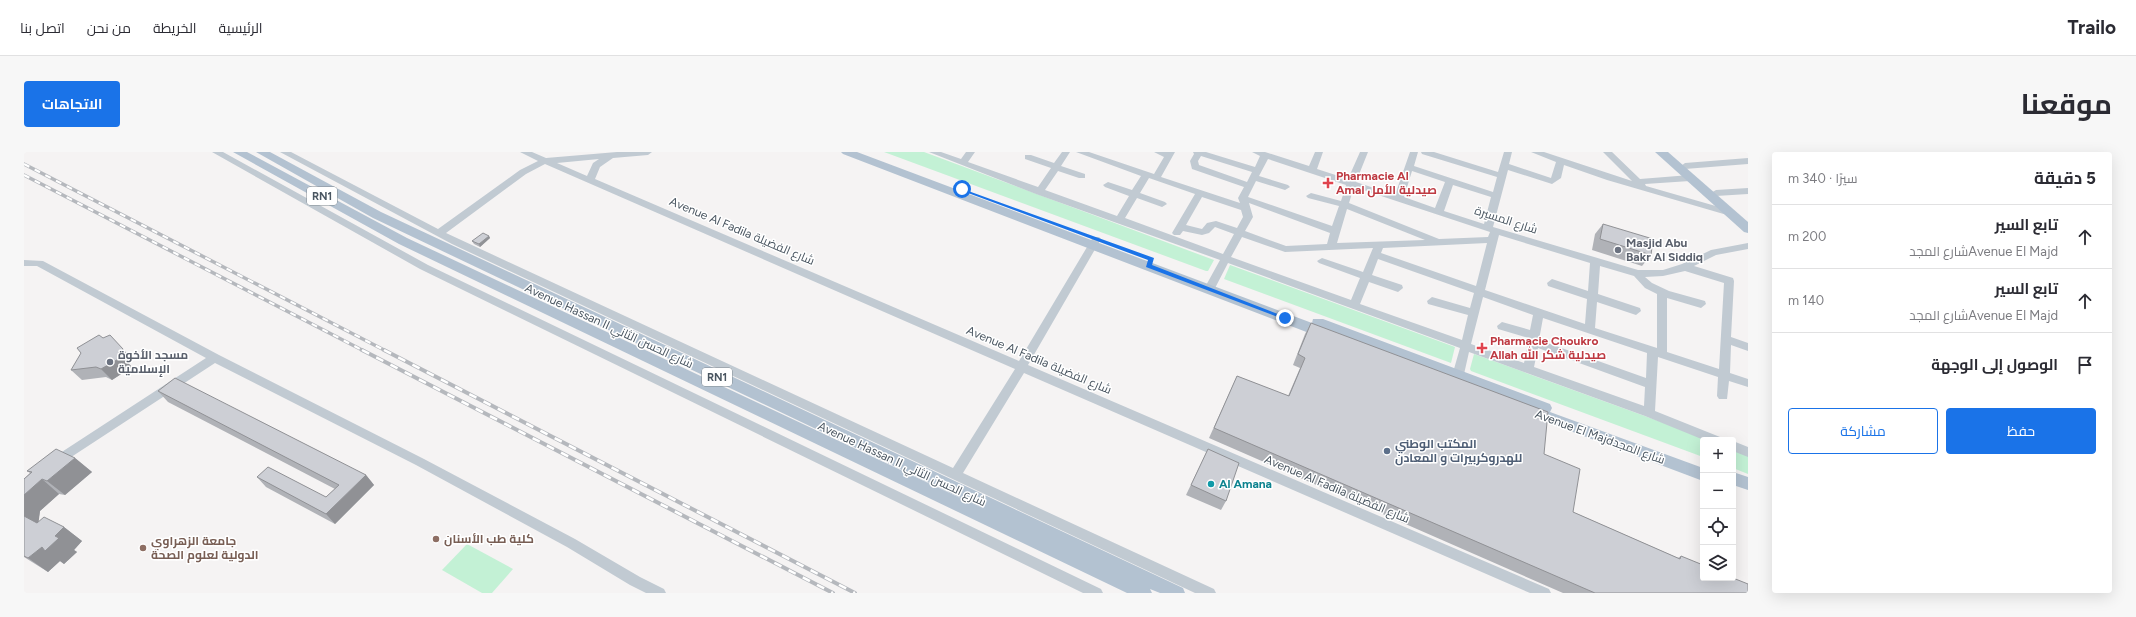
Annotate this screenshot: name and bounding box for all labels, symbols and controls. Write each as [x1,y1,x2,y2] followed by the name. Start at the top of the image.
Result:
[2068,16,2116,39] text: Trailo
[20,20,65,37] text: اتصل بنا
[87,20,131,37] text: من نحن
[153,20,197,37] text: الخريطة
[219,20,263,37] text: الرئيسية
[24,81,120,127] button: الاتجاهات
[2021,87,2112,121] text: موقعنا
[2034,168,2096,188] text: 5 دقيقة
[1336,169,1437,198] place label: Pharmacie Al Amal صيدلية الأمل
[1788,171,1857,186] text: سيرًا · 340 m
[1323,178,1333,188] marker: Pharmacie Al Amal صيدلية الأمل
[953,180,971,198] route start
[307,187,337,205] road number: RN1
[667,194,817,269] street label: Avenue Al Fadila شارع الفضيلة
[1472,203,1539,238] street label: شارع المسيرة
[1995,216,2058,234] text: تابع السير
[2074,226,2096,248] icon: ahead
[1788,229,1826,244] text: 200 m
[1626,236,1703,264] place label: Masjid Abu Bakr Al Siddiq
[1909,244,2058,259] text: Avenue El Majdشارع المجد
[1613,245,1623,255] marker: Masjid Abu Bakr Al Siddiq
[1995,280,2058,298] text: تابع السير
[521,281,695,374] street label: Avenue Hassan II شارع الحسن الثاني
[2074,290,2096,312] icon: ahead
[1788,293,1824,308] text: 140 m
[1909,308,2058,323] text: Avenue El Majdشارع المجد
[1276,309,1294,327] route end
[964,323,1114,398] street label: Avenue Al Fadila شارع الفضيلة
[1490,334,1606,363] place label: Pharmacie Choukro Allah صيدلية شكر الله
[1477,343,1487,353] marker: Pharmacie Choukro Allah صيدلية شكر الله
[118,348,188,377] place label: مسجد الأخوة الإسلامية
[2074,354,2096,376] icon: arrive
[1931,356,2058,374] text: الوصول إلى الوجهة
[105,357,115,367] marker: مسجد الأخوة الإسلامية
[702,368,732,386] road number: RN1
[1533,407,1667,468] street label: Avenue El Majdشارع المجد
[1788,408,1938,454] button: مشاركة
[1946,408,2096,454] button: حفظ
[814,419,988,512] street label: Avenue Hassan II شارع الحسن الثاني
[1395,437,1522,466] place label: المكتب الوطني للهدروكربيرات و المعادن
[1700,437,1736,581] map controls
[1700,437,1736,473] button: +
[1382,446,1392,456] marker: المكتب الوطني للهدروكربيرات و المعادن
[1262,452,1412,527] street label: Avenue Al Fadila شارع الفضيلة
[1700,473,1736,509] button: −
[1219,477,1272,491] place label: Al Amana
[1206,479,1216,489] marker: Al Amana
[1700,509,1736,545] button: locate
[444,532,534,547] place label: كلية طب الأسنان
[151,534,259,563] place label: جامعة الزهراوي الدولية لعلوم الصحة
[431,534,441,544] marker: كلية طب الأسنان
[138,543,148,553] marker: جامعة الزهراوي الدولية لعلوم الصحة
[1700,545,1736,581] button: layers

